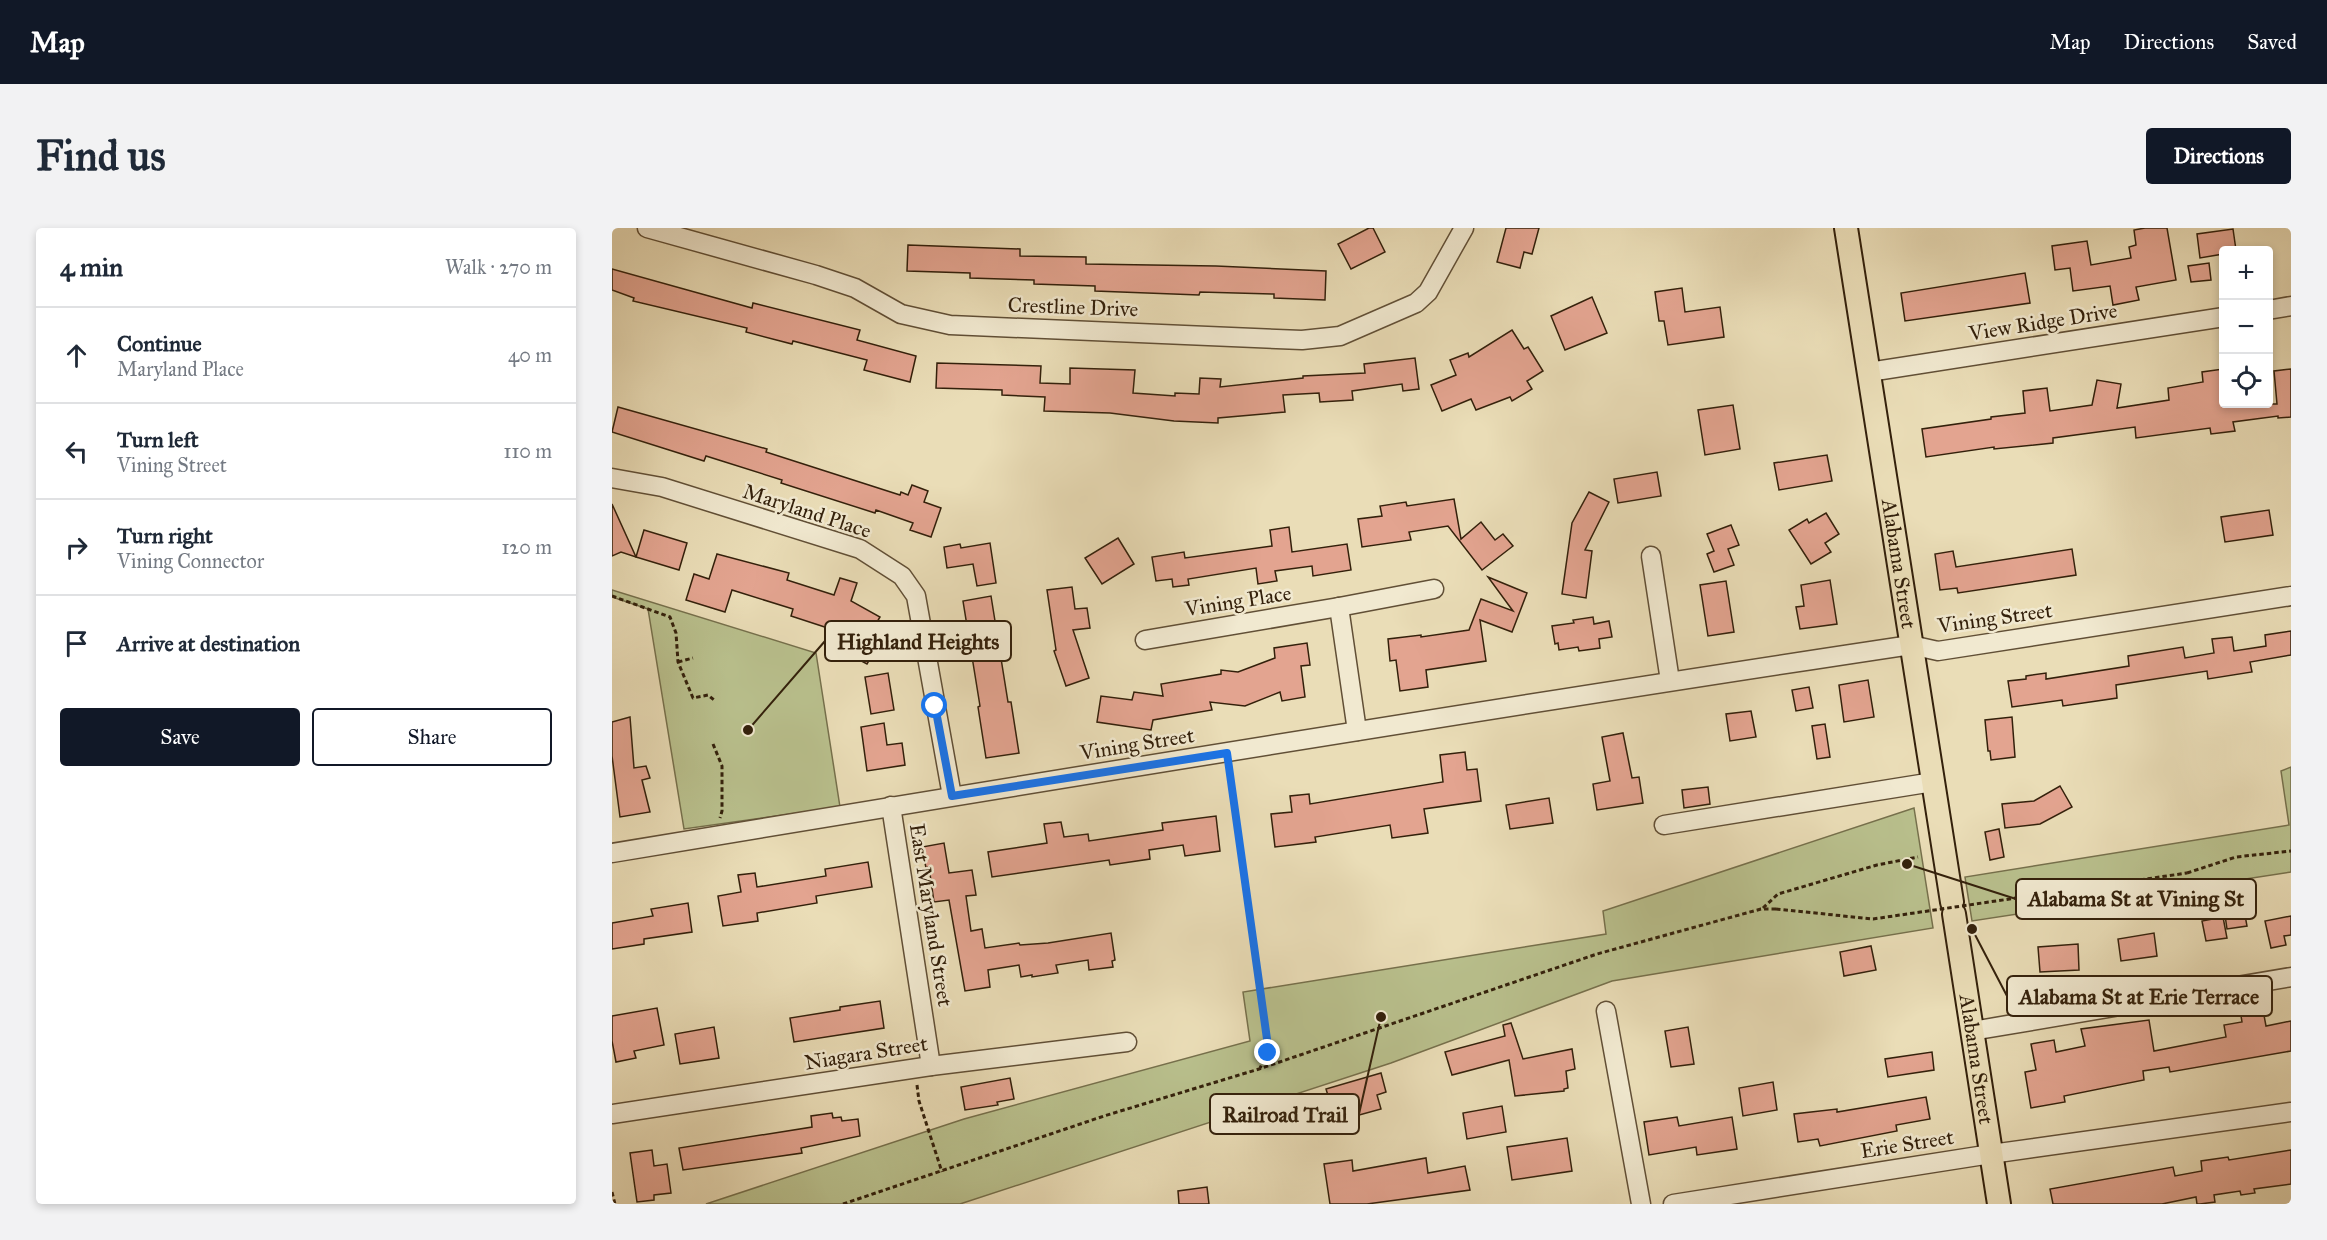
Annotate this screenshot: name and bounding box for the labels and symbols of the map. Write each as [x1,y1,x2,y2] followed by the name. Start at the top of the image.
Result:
[1007,292,1139,322] street label: Crestline Drive
[1966,297,2119,347] street label: View Ridge Drive
[740,478,875,544] street label: Maryland Place
[1876,496,1922,631] street label: Alabama Street
[1182,580,1293,622] street label: Vining Place
[1935,597,2054,639] street label: Vining Street
[825,621,1011,661] callout: Highland Heights
[837,628,999,655] text: Highland Heights
[921,692,947,718] route start
[1077,722,1197,766] street label: Vining Street
[904,822,958,1009] street label: East Maryland Street
[2016,879,2256,919] callout: Alabama St at Vining St
[2026,885,2244,912] text: Alabama St at Vining St
[2007,976,2272,1016] callout: Alabama St at Erie Terrace
[2017,983,2259,1010] text: Alabama St at Erie Terrace
[1953,992,2000,1127] street label: Alabama Street
[802,1030,930,1076] street label: Niagara Street
[1254,1039,1280,1065] route end
[1210,1094,1359,1134] callout: Railroad Trail
[1222,1101,1349,1128] text: Railroad Trail
[1859,1124,1956,1164] street label: Erie Street

